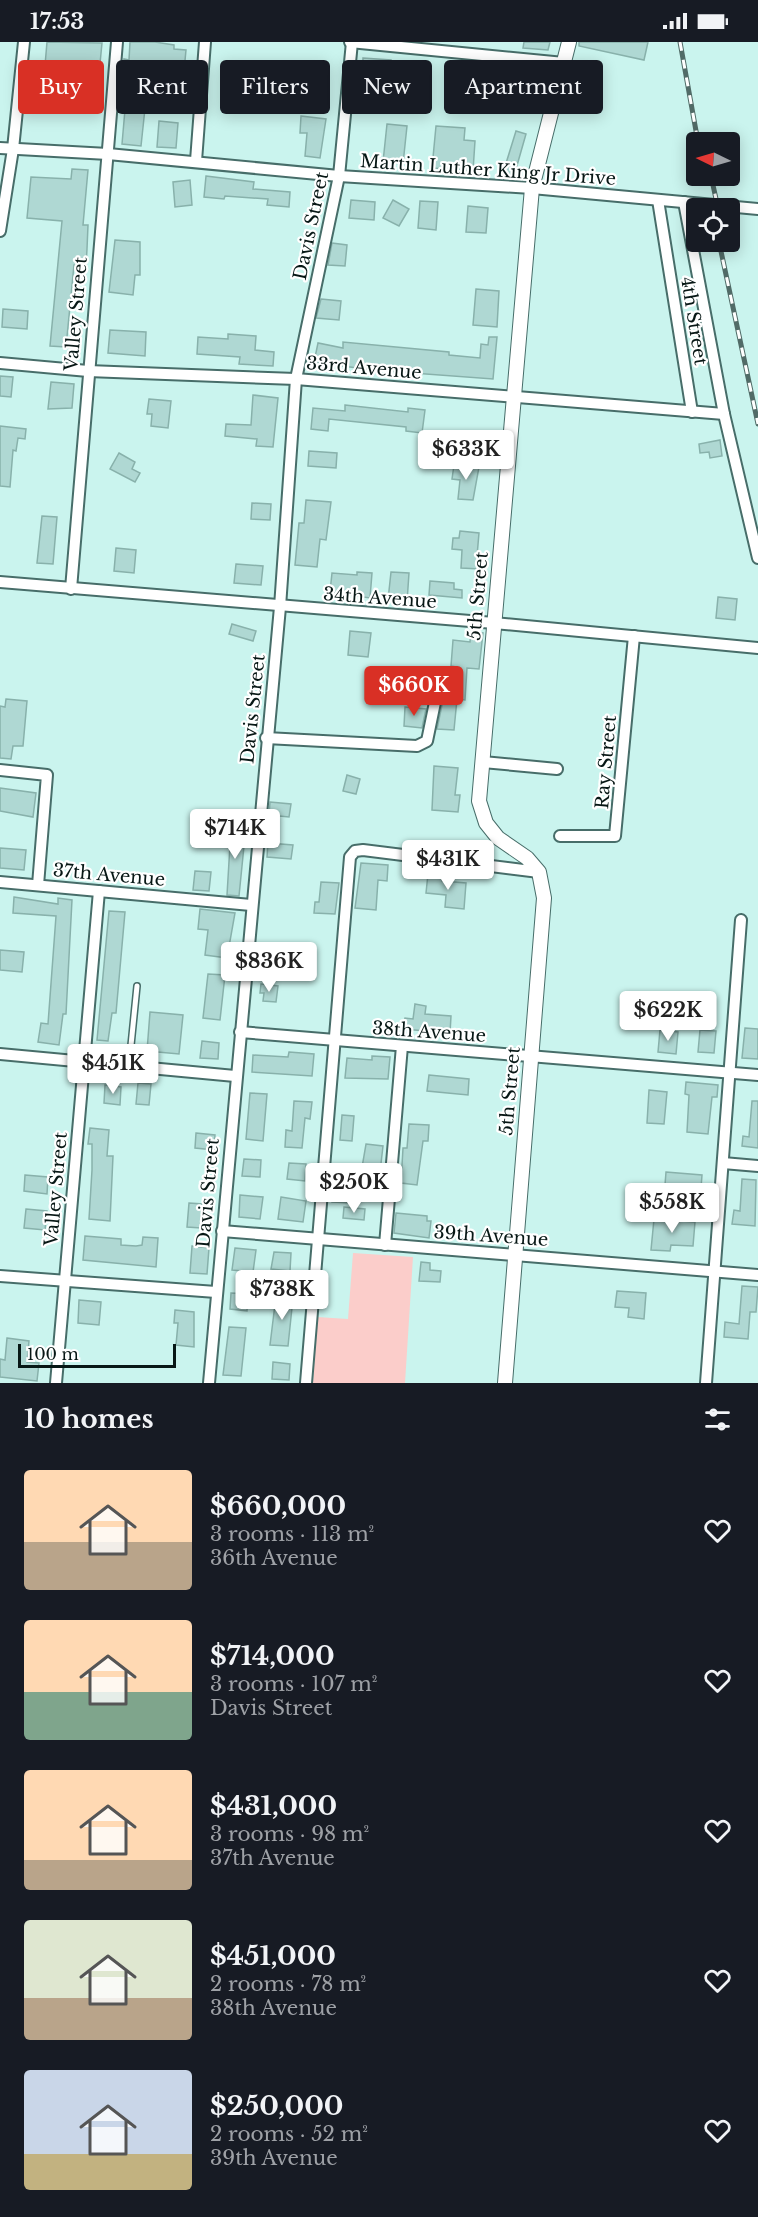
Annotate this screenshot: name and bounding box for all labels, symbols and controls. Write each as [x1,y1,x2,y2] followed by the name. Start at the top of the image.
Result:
[30,8,84,35] text: 17:53
[18,60,104,114] chip: Buy
[116,60,208,114] chip: Rent
[220,60,330,114] chip: Filters
[342,60,432,114] chip: New
[444,60,603,114] chip: Apartment
[686,132,740,186] north arrow
[686,132,740,252] map controls
[359,150,617,190] street label: Martin Luther King Jr Drive
[289,170,333,282] street label: Davis Street
[686,198,740,252] button: locate
[60,256,92,373] street label: Valley Street
[676,275,712,367] street label: 4th Street
[305,352,423,384] street label: 33rd Avenue
[424,430,508,481] pin: $633K
[432,437,500,461] text: $633K
[463,551,493,641] street label: 5th Street
[322,583,438,613] street label: 34th Avenue
[236,653,270,765] street label: Davis Street
[372,666,456,717] pin: $660K
[378,673,450,697] text: $660K
[591,714,621,810] street label: Ray Street
[193,809,277,860] pin: $714K
[204,816,266,840] text: $714K
[406,840,490,891] pin: $431K
[416,847,480,871] text: $431K
[52,859,166,891] street label: 37th Avenue
[227,942,311,993] pin: $836K
[235,949,303,973] text: $836K
[626,991,710,1042] pin: $622K
[634,998,702,1022] text: $622K
[371,1017,487,1047] street label: 38th Avenue
[71,1044,155,1095] pin: $451K
[495,1046,525,1136] street label: 5th Street
[81,1051,145,1075] text: $451K
[40,1131,72,1248] street label: Valley Street
[192,1137,224,1249] street label: Davis Street
[312,1163,396,1214] pin: $250K
[319,1170,389,1194] text: $250K
[630,1183,714,1234] pin: $558K
[639,1190,705,1214] text: $558K
[433,1221,549,1251] street label: 39th Avenue
[240,1270,324,1321] pin: $738K
[249,1277,315,1301] text: $738K
[18,1341,176,1368] scale bar
[27,1344,79,1364] text: 100 m
[24,1403,154,1435] text: 10 homes
[701,1403,734,1436] icon: filters
[210,1490,346,1522] text: $660,000
[72,1494,144,1566] icon: home
[701,1514,734,1547] icon: heart
[210,1522,374,1546] text: 3 rooms · 113 m²
[210,1546,338,1570] text: 36th Avenue
[210,1640,335,1672] text: $714,000
[72,1644,144,1716] icon: home
[701,1664,734,1697] icon: heart
[210,1672,377,1696] text: 3 rooms · 107 m²
[210,1696,332,1720] text: Davis Street
[210,1790,337,1822] text: $431,000
[72,1794,144,1866] icon: home
[701,1814,734,1847] icon: heart
[210,1822,369,1846] text: 3 rooms · 98 m²
[210,1846,335,1870] text: 37th Avenue
[210,1940,336,1972] text: $451,000
[72,1944,144,2016] icon: home
[701,1964,734,1997] icon: heart
[210,1972,366,1996] text: 2 rooms · 78 m²
[210,1996,337,2020] text: 38th Avenue
[210,2090,343,2122] text: $250,000
[72,2094,144,2166] icon: home
[701,2114,734,2147] icon: heart
[210,2122,368,2146] text: 2 rooms · 52 m²
[210,2146,338,2170] text: 39th Avenue

